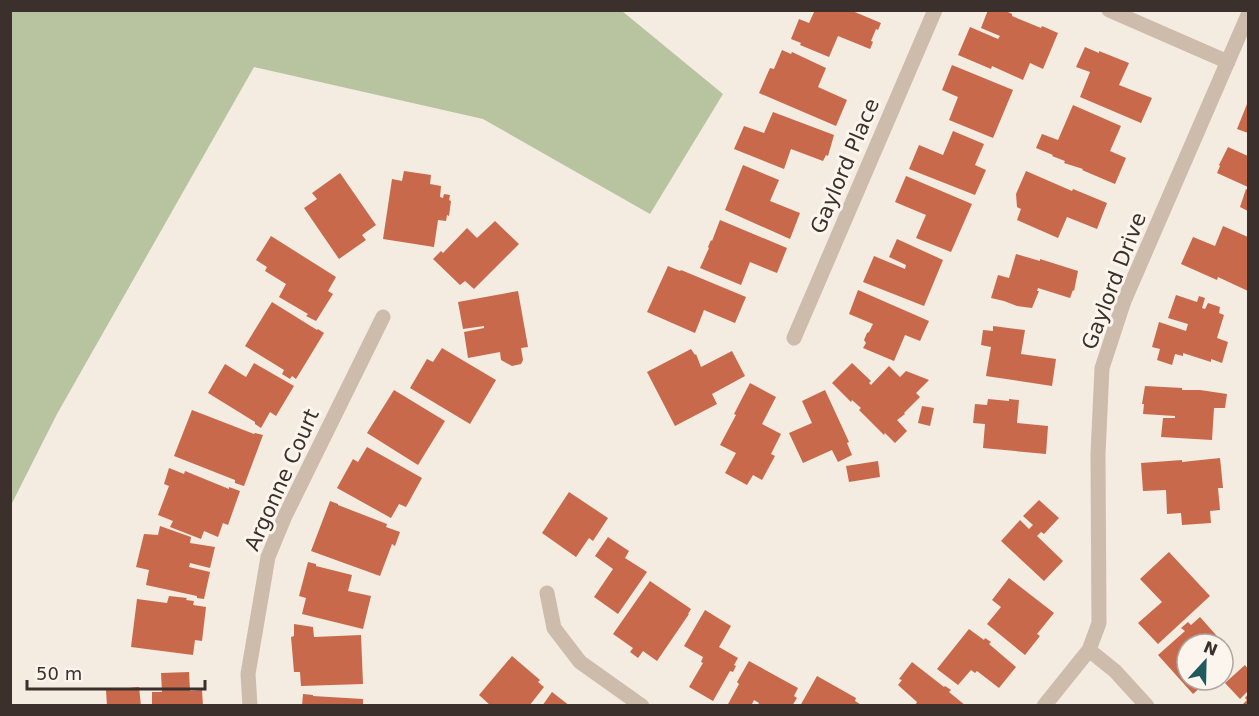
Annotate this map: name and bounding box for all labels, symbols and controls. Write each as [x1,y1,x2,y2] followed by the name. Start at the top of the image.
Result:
[806,95,884,237] street label: Gaylord Place
[1077,209,1151,353] street label: Gaylord Drive
[240,405,324,555] street label: Argonne Court
[1175,632,1235,692] north arrow
[1201,637,1220,660] text: N
[27,653,206,691] scale bar
[36,663,82,684] text: 50 m

